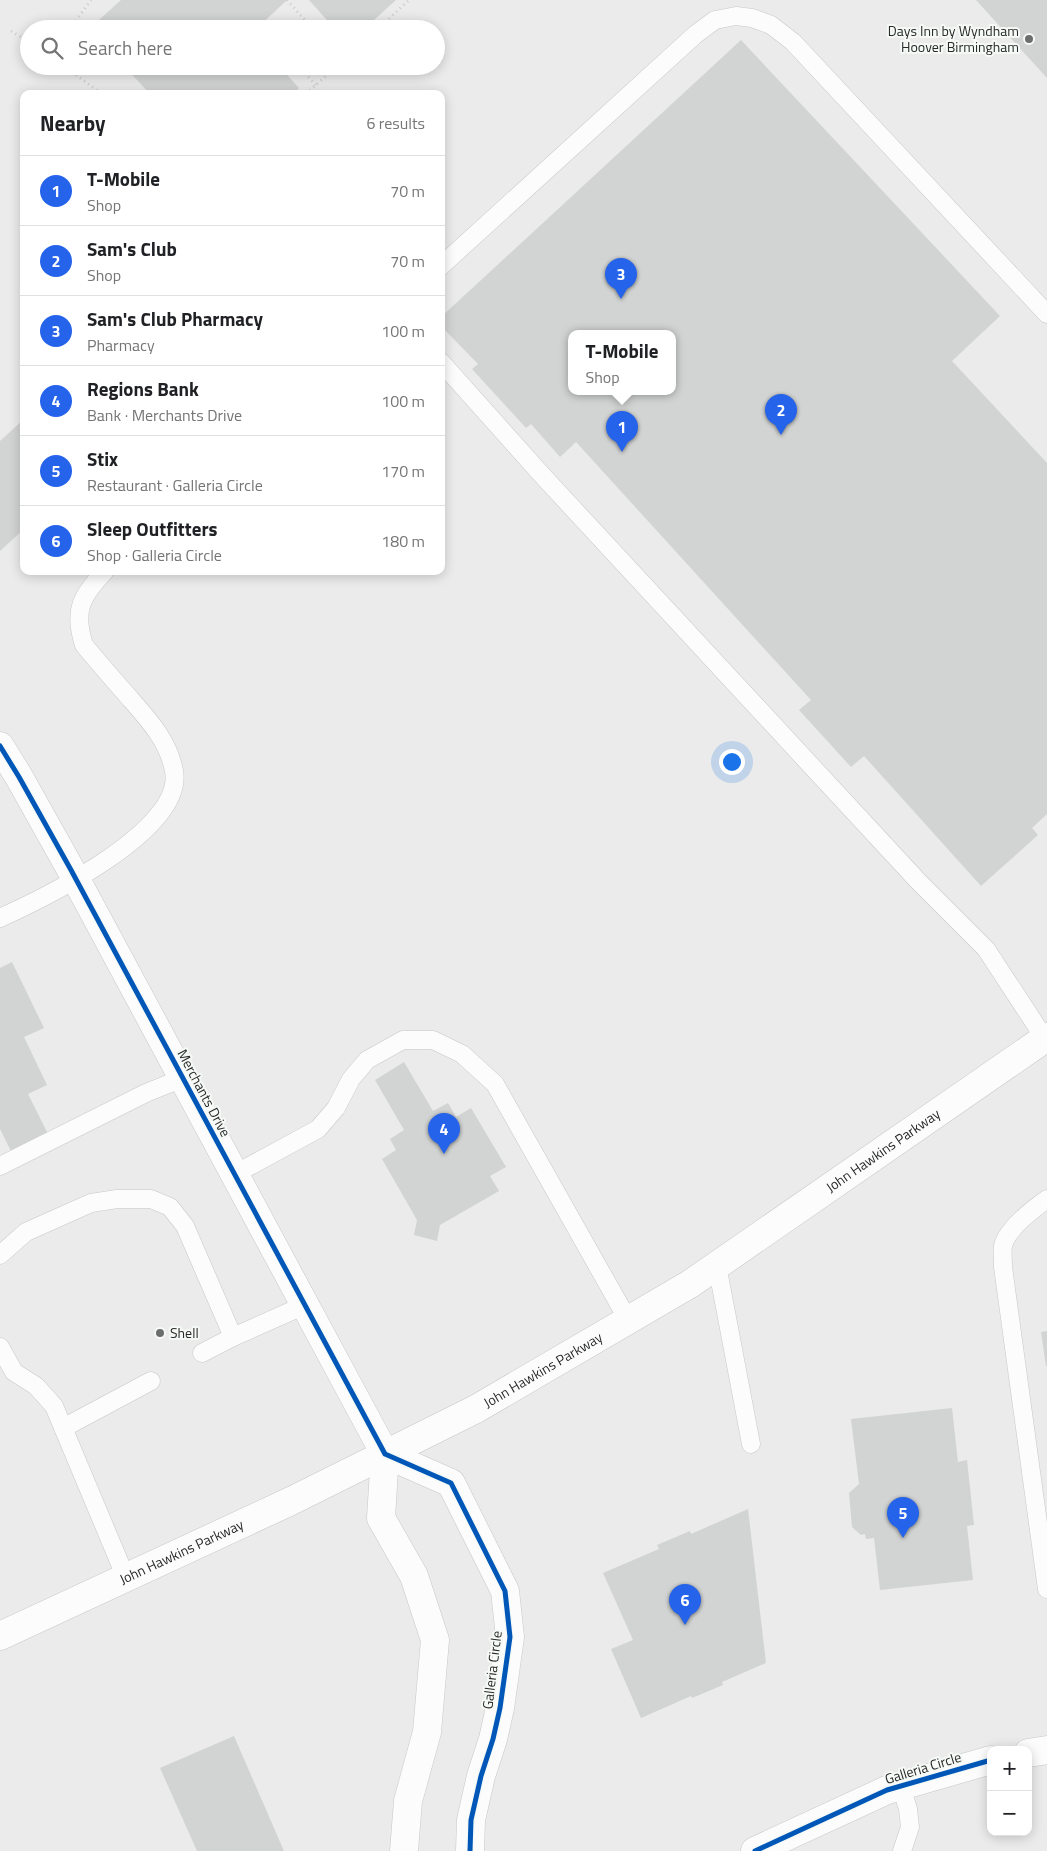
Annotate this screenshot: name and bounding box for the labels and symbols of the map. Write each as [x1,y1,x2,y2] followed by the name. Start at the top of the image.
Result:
[888,20,1019,57] place label: Days Inn by Wyndham Hoover Birmingham
[1023,33,1035,45] marker: Days Inn by Wyndham Hoover Birmingham
[605,258,637,299] pin: 3
[765,394,797,435] pin: 2
[606,411,638,452] pin: 1
[719,749,745,775] your location
[172,1045,236,1140] street label: Merchants Drive
[821,1103,944,1197] street label: John Hawkins Parkway
[428,1113,460,1154] pin: 4
[170,1322,199,1343] place label: Shell
[479,1326,606,1412] street label: John Hawkins Parkway
[154,1327,166,1339] marker: Shell
[887,1497,919,1538] pin: 5
[116,1513,247,1589] street label: John Hawkins Parkway
[669,1584,701,1625] pin: 6
[476,1629,507,1710] street label: Galleria Circle
[882,1746,964,1789] street label: Galleria Circle

